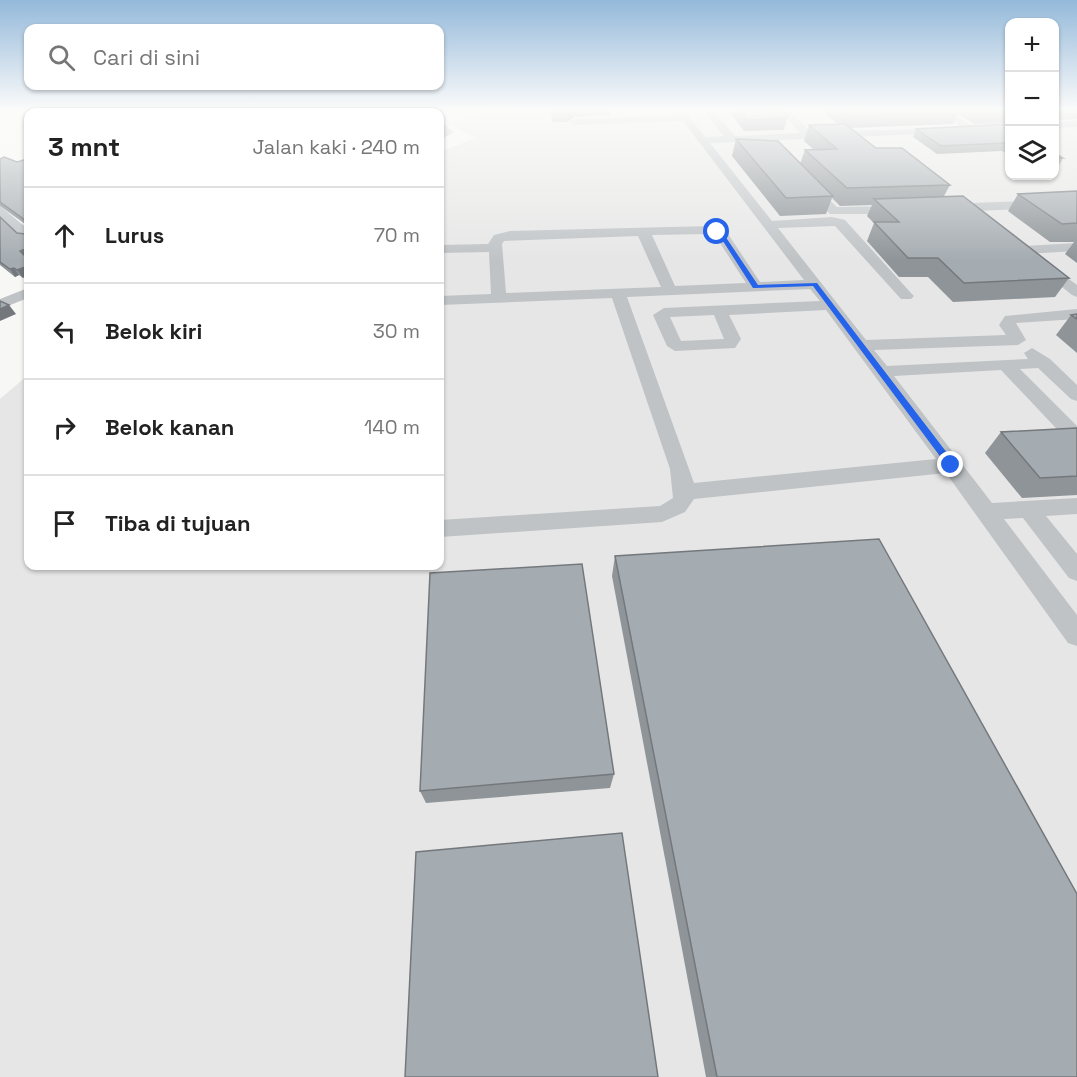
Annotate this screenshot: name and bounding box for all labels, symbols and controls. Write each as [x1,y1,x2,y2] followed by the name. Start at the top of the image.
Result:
[1005,18,1059,180] map controls
[1005,18,1059,72] button: +
[24,24,444,90] search box
[45,41,78,74] icon: search
[93,43,200,71] text: Cari di sini
[1005,72,1059,126] button: −
[1005,126,1059,180] button: layers
[48,130,120,164] text: 3 mnt
[252,134,420,160] text: Jalan kaki · 240 m
[703,218,729,244] route start
[48,219,81,252] icon: ahead
[105,221,164,249] text: Lurus
[374,222,420,248] text: 70 m
[48,315,81,348] icon: left
[105,317,202,345] text: Belok kiri
[373,318,420,344] text: 30 m
[48,411,81,444] icon: right
[105,413,234,441] text: Belok kanan
[364,414,420,440] text: 140 m
[937,451,963,477] route end
[48,507,81,540] icon: arrive
[105,509,251,537] text: Tiba di tujuan

